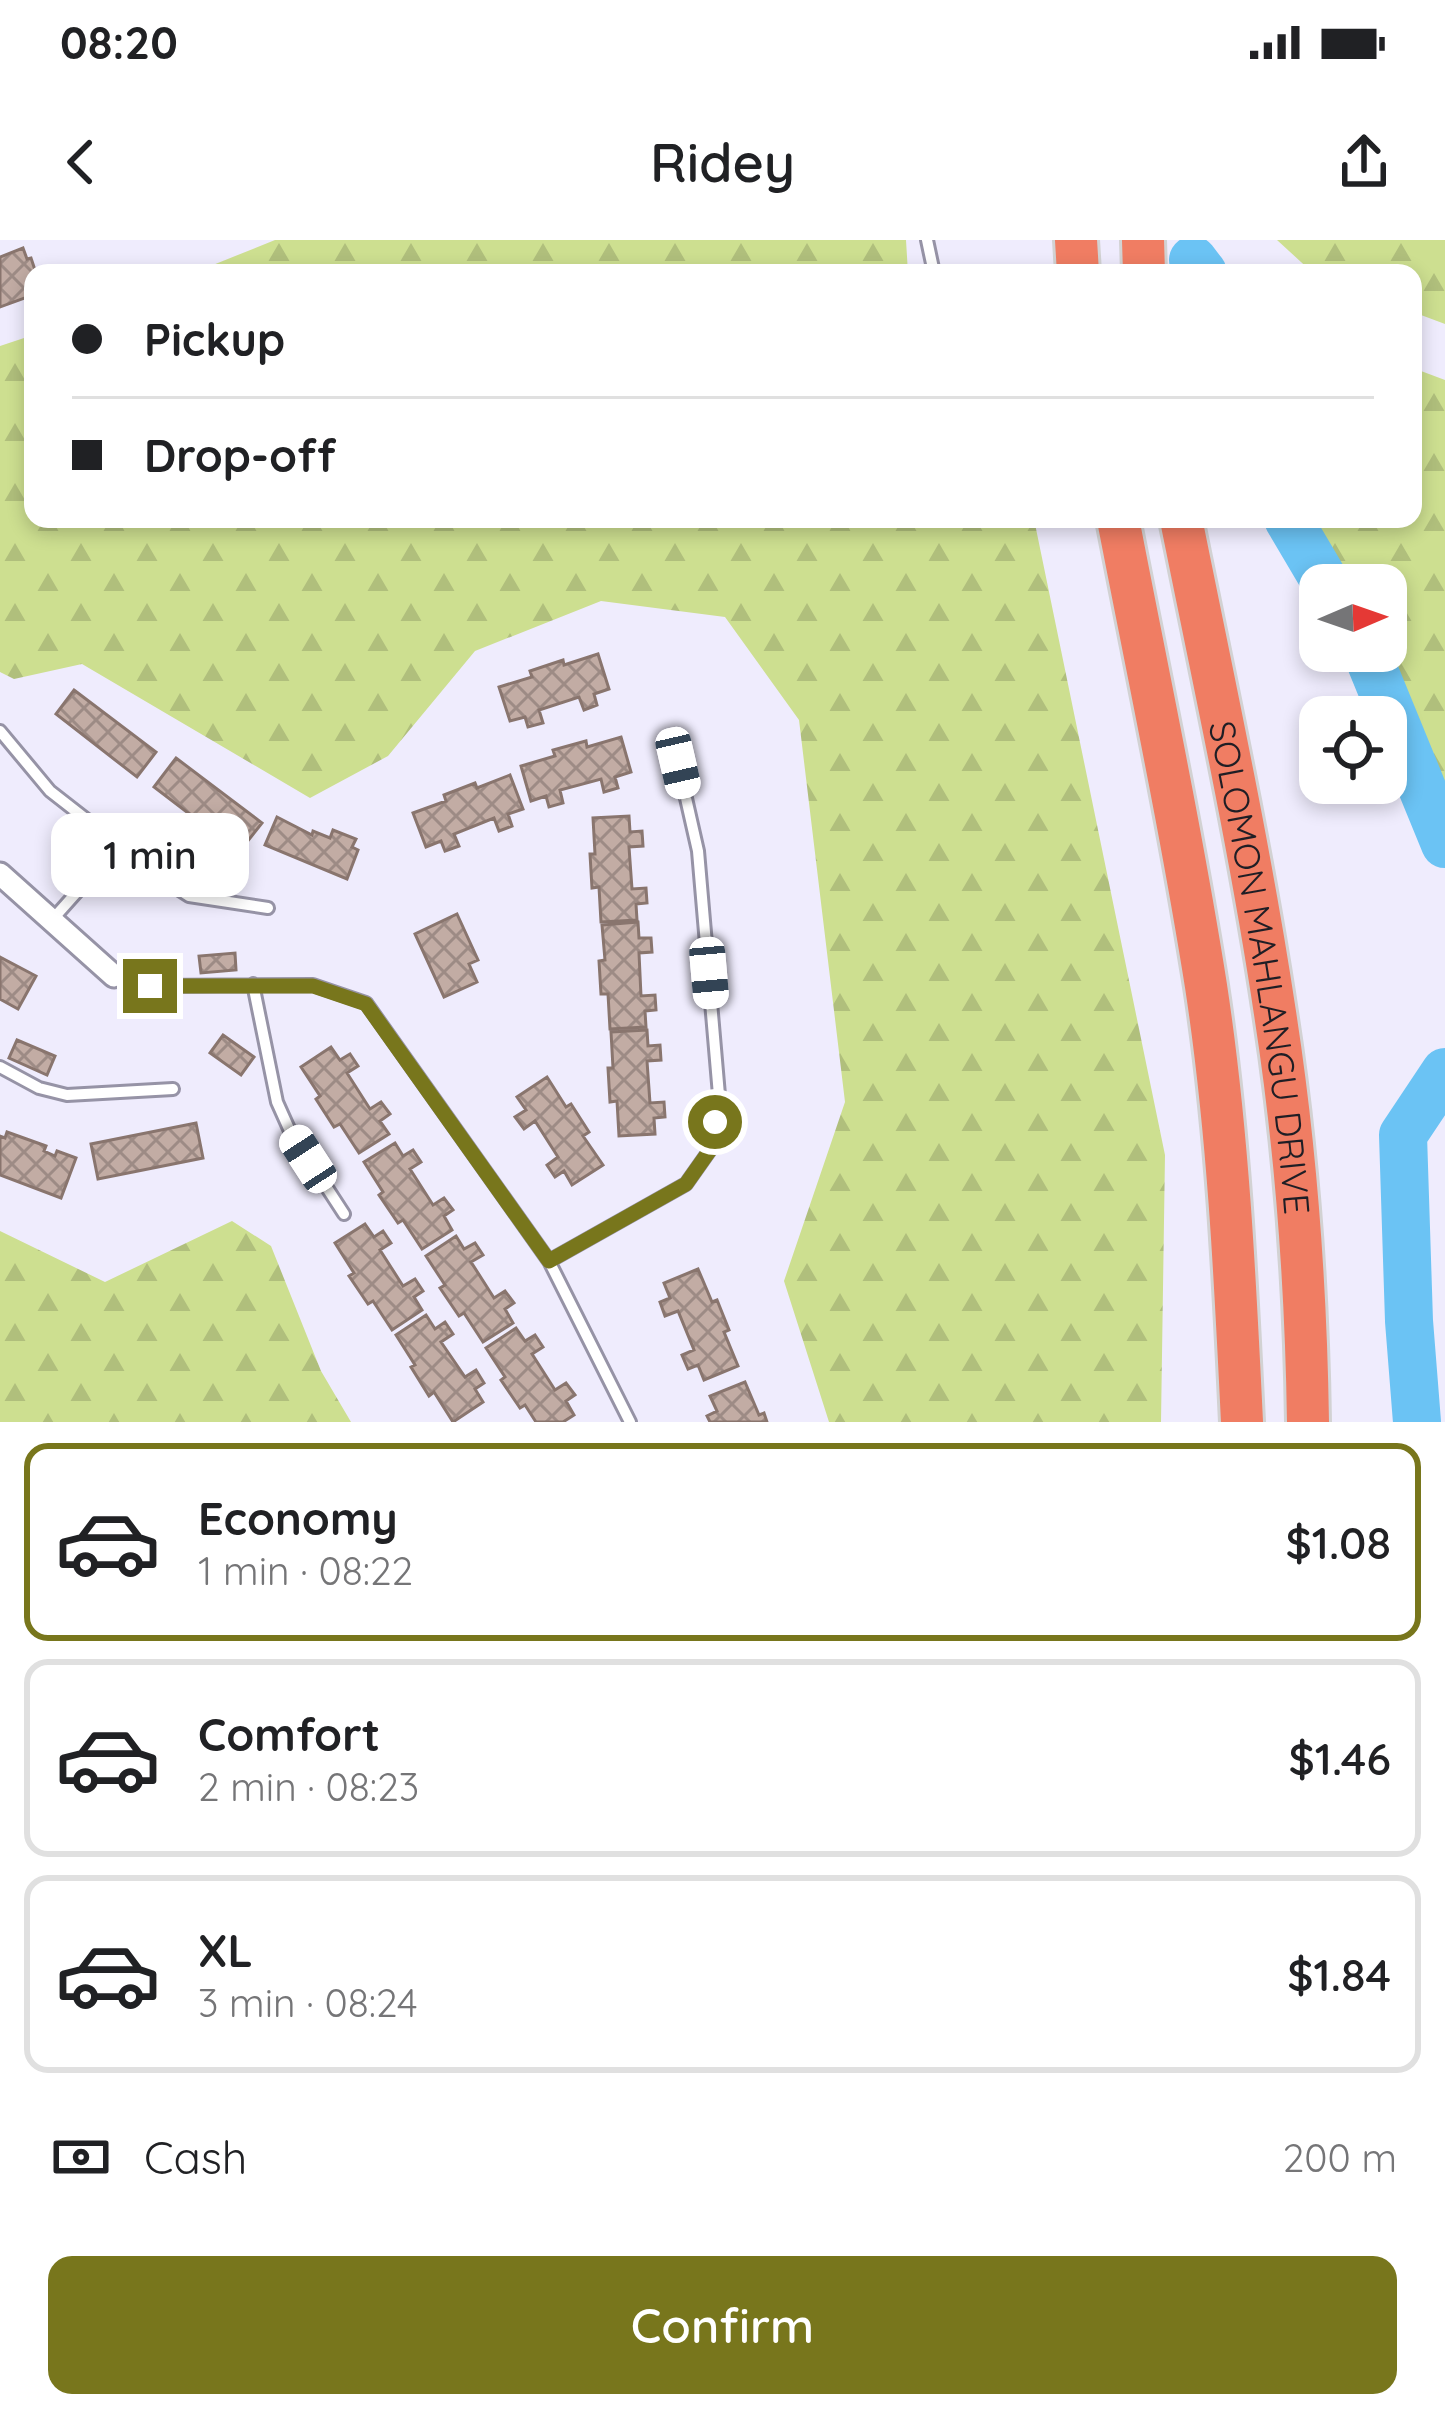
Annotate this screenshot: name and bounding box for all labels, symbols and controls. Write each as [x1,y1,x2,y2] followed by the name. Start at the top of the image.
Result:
[60,14,178,70] text: 08:20
[650,128,795,196] text: Ridey
[48,129,114,195] icon: back
[1331,129,1397,195] icon: share
[144,311,285,367] text: Pickup
[144,427,336,483] text: Drop-off
[1299,564,1407,672] north arrow
[1299,564,1407,804] map controls
[1299,696,1407,804] button: locate
[1200,717,1321,1216] street label: SOLOMON MAHLANGU DRIVE
[652,724,704,802] car
[51,812,249,896] callout: 1 min
[103,830,197,879] text: 1 min
[688,936,730,1010] car
[123,959,177,1013] route end
[688,1095,742,1149] route start
[273,1119,343,1199] car
[54,1488,162,1596] icon: car
[198,1490,398,1546] text: Economy
[1285,1514,1391,1570] text: $1.08
[198,1546,413,1595] text: 1 min · 08:22
[54,1704,162,1812] icon: car
[198,1706,380,1762] text: Comfort
[1288,1730,1391,1786] text: $1.46
[198,1762,419,1811] text: 2 min · 08:23
[54,1920,162,2028] icon: car
[198,1922,253,1978] text: XL
[1287,1946,1391,2002] text: $1.84
[198,1978,418,2027] text: 3 min · 08:24
[48,2124,114,2190] icon: cash
[144,2129,247,2185] text: Cash
[1283,2133,1397,2182] text: 200 m
[48,2256,1397,2394] button: Confirm

